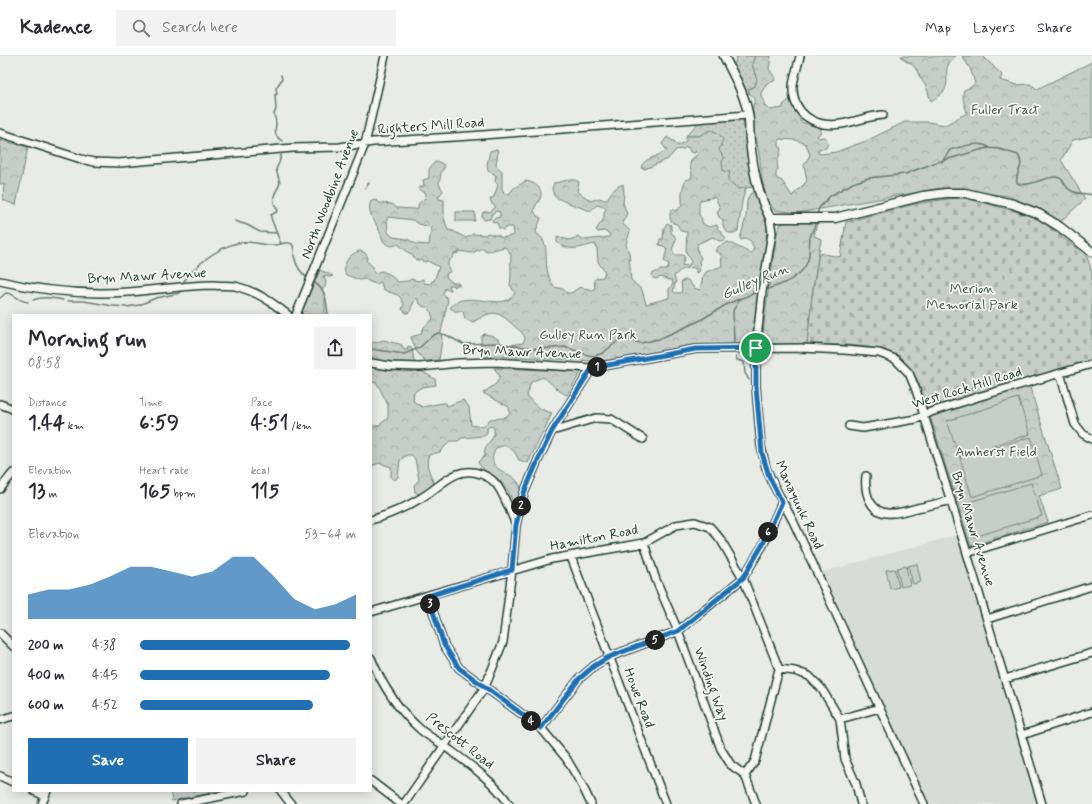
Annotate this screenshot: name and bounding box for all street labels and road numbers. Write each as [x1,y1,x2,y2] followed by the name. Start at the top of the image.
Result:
[377,113,485,141] street label: Righters Mill Road
[297,126,363,262] street label: North Woodbine Avenue
[87,264,207,288] street label: Bryn Mawr Avenue
[462,341,582,363] street label: Bryn Mawr Avenue
[910,363,1024,413] street label: West Rock Hill Road
[771,458,827,552] street label: Manayunk Road
[947,469,999,589] street label: Bryn Mawr Avenue
[548,521,640,555] street label: Hamilton Road
[688,645,733,724] street label: Winding Way
[619,665,659,731] street label: Howe Road
[422,709,498,773] street label: Prescott Road

